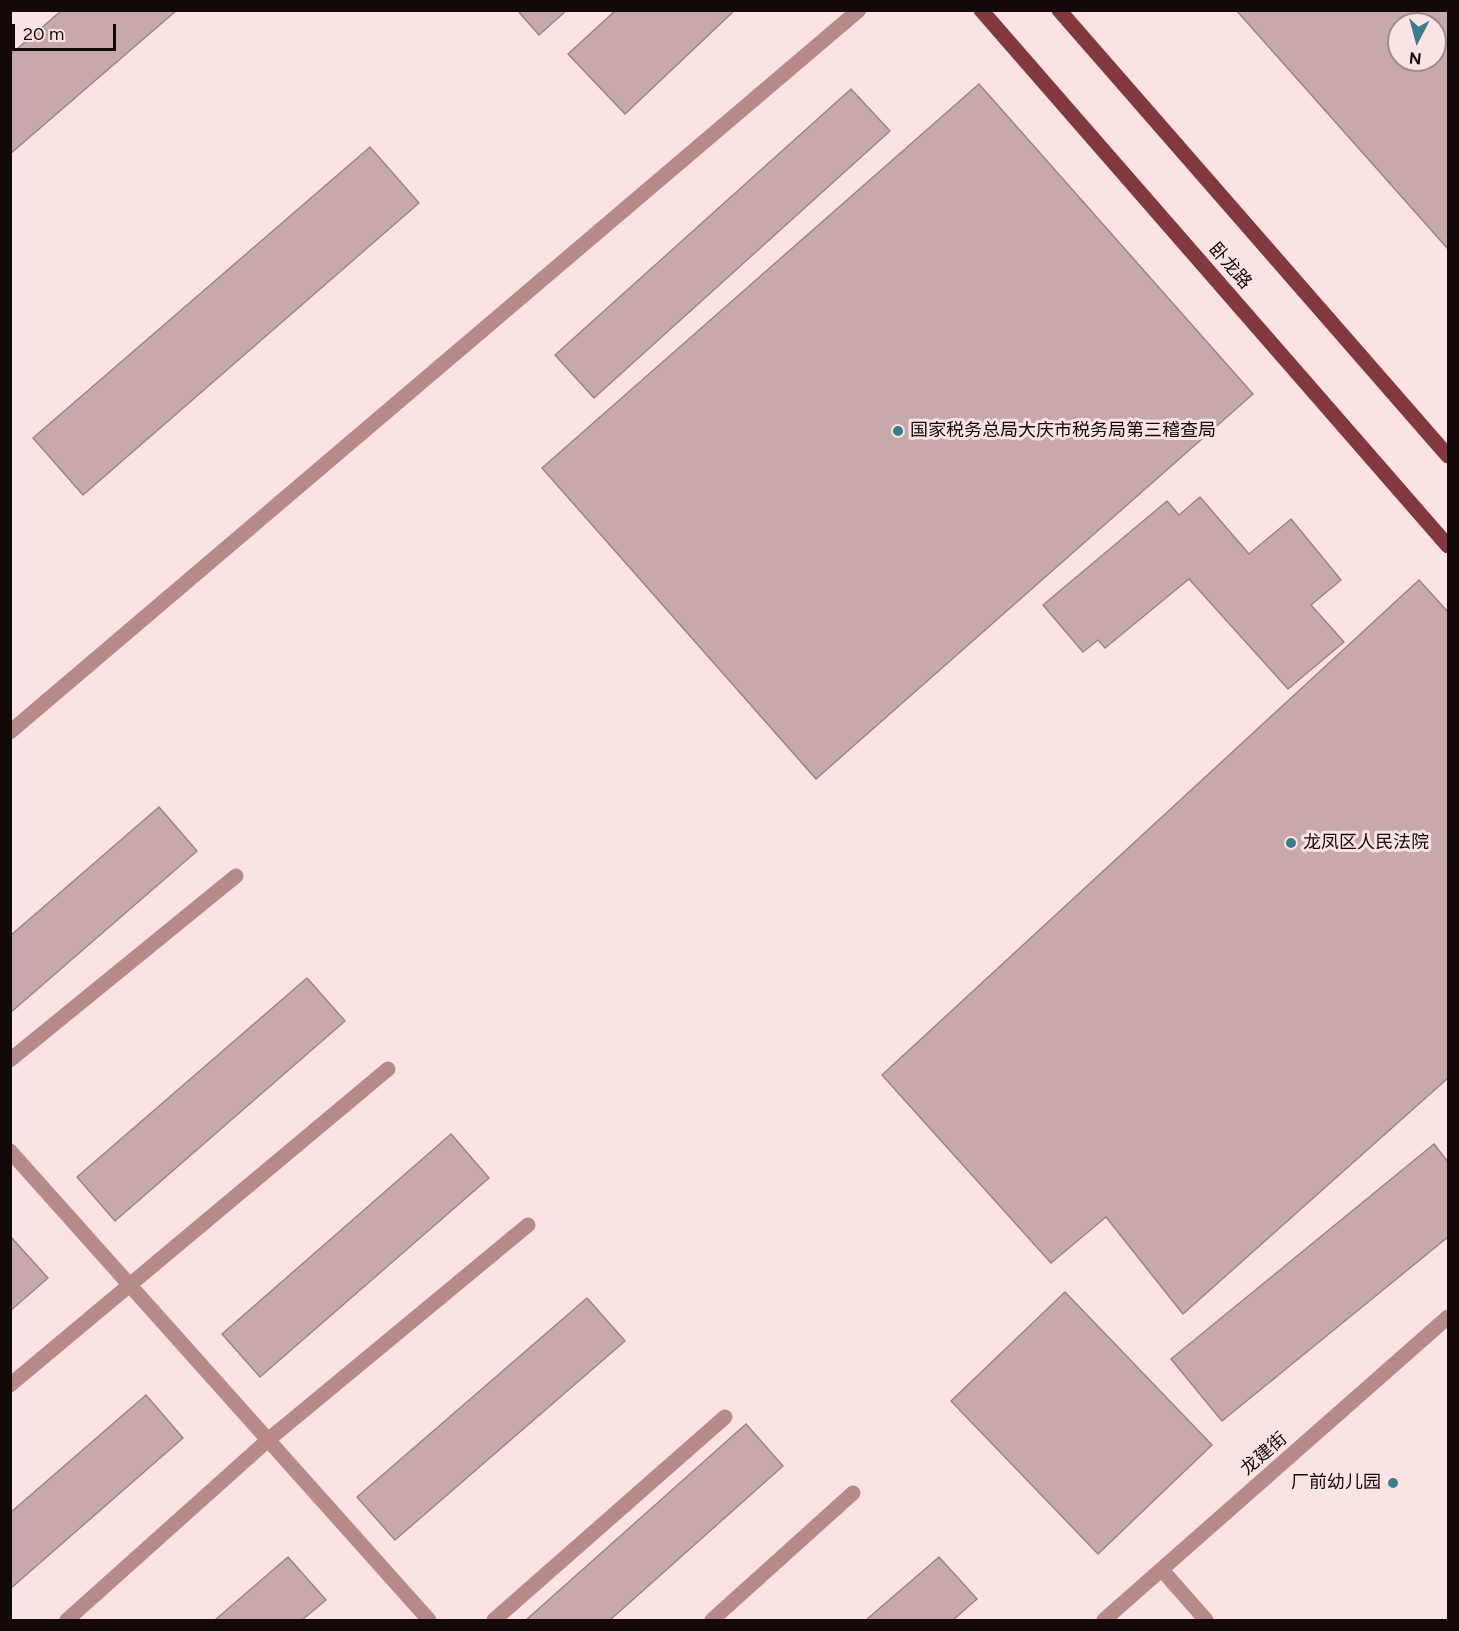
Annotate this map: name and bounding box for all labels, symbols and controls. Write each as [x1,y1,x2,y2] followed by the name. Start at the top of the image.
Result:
[15,12,118,50] scale bar
[1387,12,1447,72] north arrow
[23,23,64,45] text: 20 m
[1408,48,1422,69] text: N
[1204,239,1256,293] street label: 卧龙路
[910,420,1216,442] place label: 国家税务总局大庆市税务局第三稽查局
[891,424,905,438] marker: 国家税务总局大庆市税务局第三稽查局
[1303,832,1429,854] place label: 龙凤区人民法院
[1284,836,1298,850] marker: 龙凤区人民法院
[1237,1428,1291,1480] street label: 龙建街
[1291,1472,1381,1494] place label: 厂前幼儿园
[1386,1476,1400,1490] marker: 厂前幼儿园

